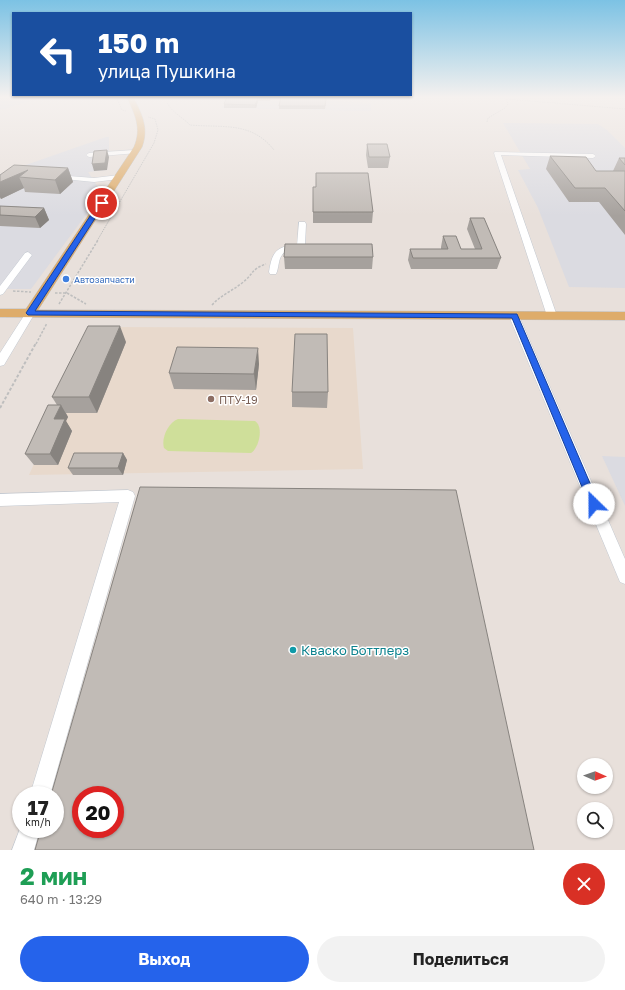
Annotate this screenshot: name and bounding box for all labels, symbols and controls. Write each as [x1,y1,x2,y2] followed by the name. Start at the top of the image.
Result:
[98,26,179,59] text: 150 m
[32,28,84,80] icon: left
[98,60,236,82] text: улица Пушкина
[85,186,119,220] pin
[91,192,113,214] icon: arrive
[61,274,71,284] marker: Автозапчасти
[74,274,135,285] place label: Автозапчасти
[219,393,258,406] place label: ПТУ-19
[206,394,216,404] marker: ПТУ-19
[573,483,615,525] position arrow
[301,642,409,658] place label: Кваско Боттлерз
[288,645,298,655] marker: Кваско Боттлерз
[577,758,613,794] north arrow
[577,758,613,838] map controls
[72,786,124,838] speed limit sign: 20
[27,795,49,819] text: 17
[577,802,613,838] button: search
[25,816,51,828] text: km/h
[20,861,87,890] text: 2 мин
[563,863,605,905] button: close
[20,891,102,907] text: 640 m · 13:29
[20,936,309,982] button: Выход
[317,936,605,982] button: Поделиться

